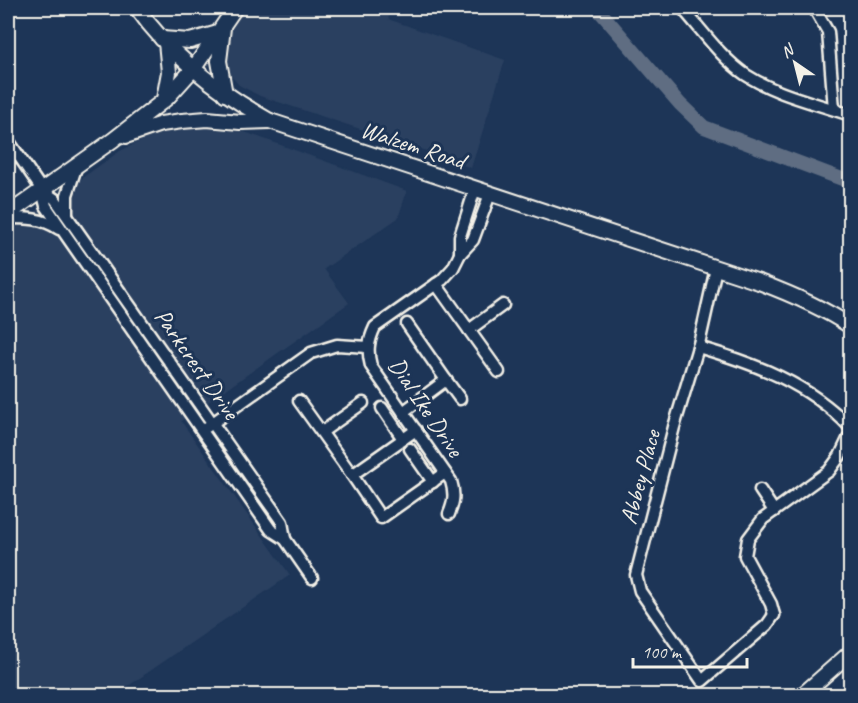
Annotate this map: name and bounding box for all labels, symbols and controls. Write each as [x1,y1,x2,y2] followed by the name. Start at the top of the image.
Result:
[765,33,825,93] north arrow
[777,39,799,63] text: N
[357,114,472,177] street label: Walzem Road
[148,303,247,427] street label: Parkcrest Drive
[382,352,471,464] street label: Dial Ike Drive
[613,425,667,527] street label: Abbey Place
[633,631,747,669] scale bar
[642,641,683,663] text: 100 m

